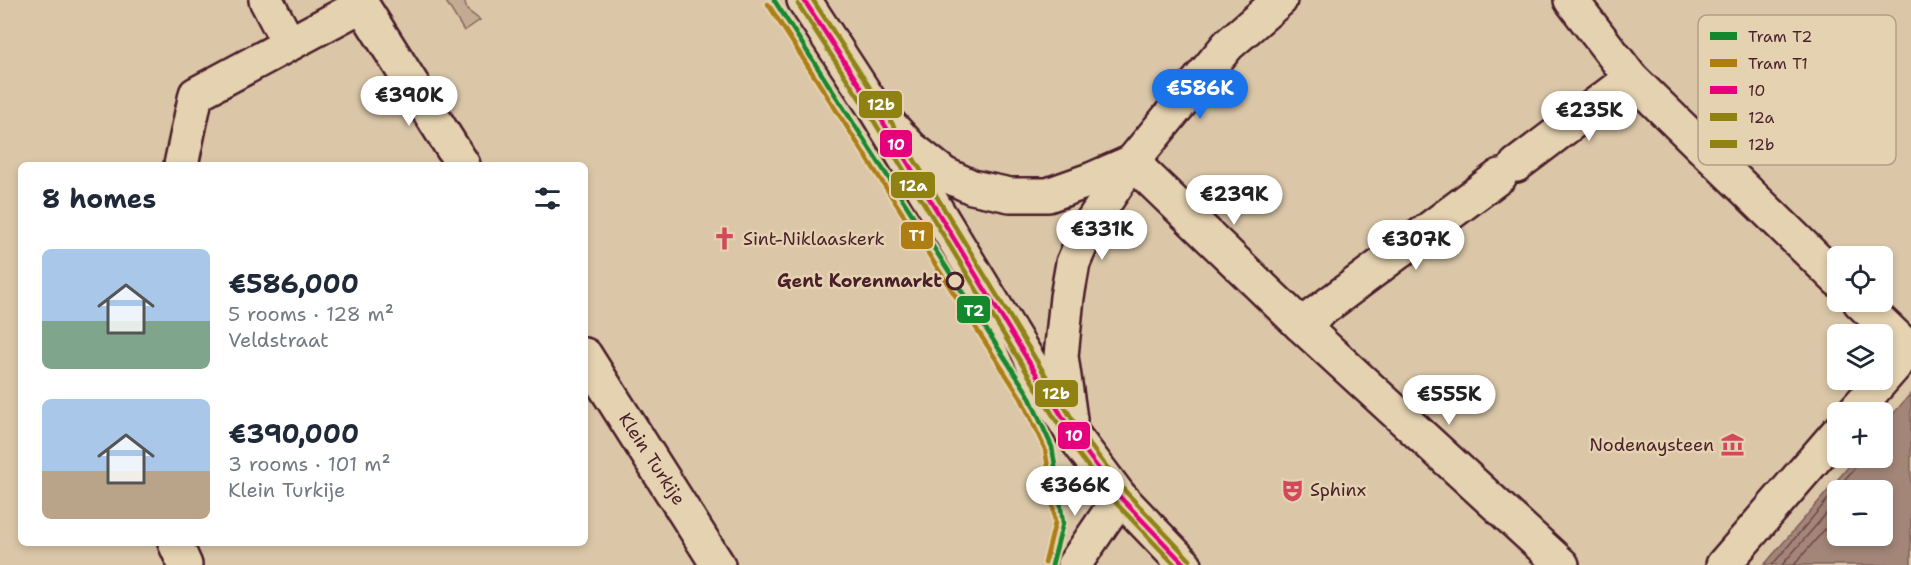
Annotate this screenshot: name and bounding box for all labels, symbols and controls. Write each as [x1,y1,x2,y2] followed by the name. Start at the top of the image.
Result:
[1698,15,1896,165] legend
[1748,26,1812,47] text: Tram T2
[1748,53,1808,74] text: Tram T1
[1158,69,1242,120] pin: €586K
[1166,75,1234,101] text: €586K
[367,76,451,127] pin: €390K
[1748,80,1765,101] text: 10
[375,82,443,108] text: €390K
[858,90,903,119] line badge: 12b
[1547,91,1631,142] pin: €235K
[867,94,895,115] text: 12b
[1555,97,1623,123] text: €235K
[1748,107,1774,128] text: 12a
[879,129,913,158] line badge: 10
[887,134,905,155] text: 10
[1748,134,1774,155] text: 12b
[890,171,936,199] line badge: 12a
[899,175,927,196] text: 12a
[1192,175,1276,226] pin: €239K
[42,181,156,216] text: 8 homes
[1200,181,1268,207] text: €239K
[531,182,564,215] icon: filters
[1060,210,1144,261] pin: €331K
[1070,216,1134,242] text: €331K
[1374,220,1458,271] pin: €307K
[900,221,934,250] line badge: T1
[909,225,925,246] text: T1
[712,226,738,252] church icon: Sint-Niklaaskerk
[1381,226,1451,252] text: €307K
[743,227,885,251] place label: Sint-Niklaaskerk
[1827,246,1893,546] map controls
[1827,246,1893,312] button: locate
[228,266,359,301] text: €586,000
[777,269,942,293] place label: Gent Korenmarkt
[946,272,964,290] marker: Gent Korenmarkt
[90,273,162,345] icon: home
[956,295,991,324] line badge: T2
[964,300,984,321] text: T2
[228,301,394,327] text: 5 rooms · 128 m²
[1827,324,1893,390] button: layers
[228,327,329,353] text: Veldstraat
[1407,375,1491,426] pin: €555K
[1034,379,1079,408] line badge: 12b
[1417,381,1481,407] text: €555K
[1042,383,1070,404] text: 12b
[1827,402,1893,468] button: +
[613,408,691,510] street label: Klein Turkije
[228,416,359,451] text: €390,000
[1057,421,1091,450] line badge: 10
[90,423,162,495] icon: home
[1065,425,1083,446] text: 10
[1719,432,1745,458] museum icon: Nodenaysteen
[1589,433,1714,457] place label: Nodenaysteen
[228,451,391,477] text: 3 rooms · 101 m²
[1033,466,1117,517] pin: €366K
[1040,472,1110,498] text: €366K
[228,477,345,503] text: Klein Turkije
[1279,477,1305,503] theatre icon: Sphinx
[1310,478,1366,502] place label: Sphinx
[1827,480,1893,546] button: −

